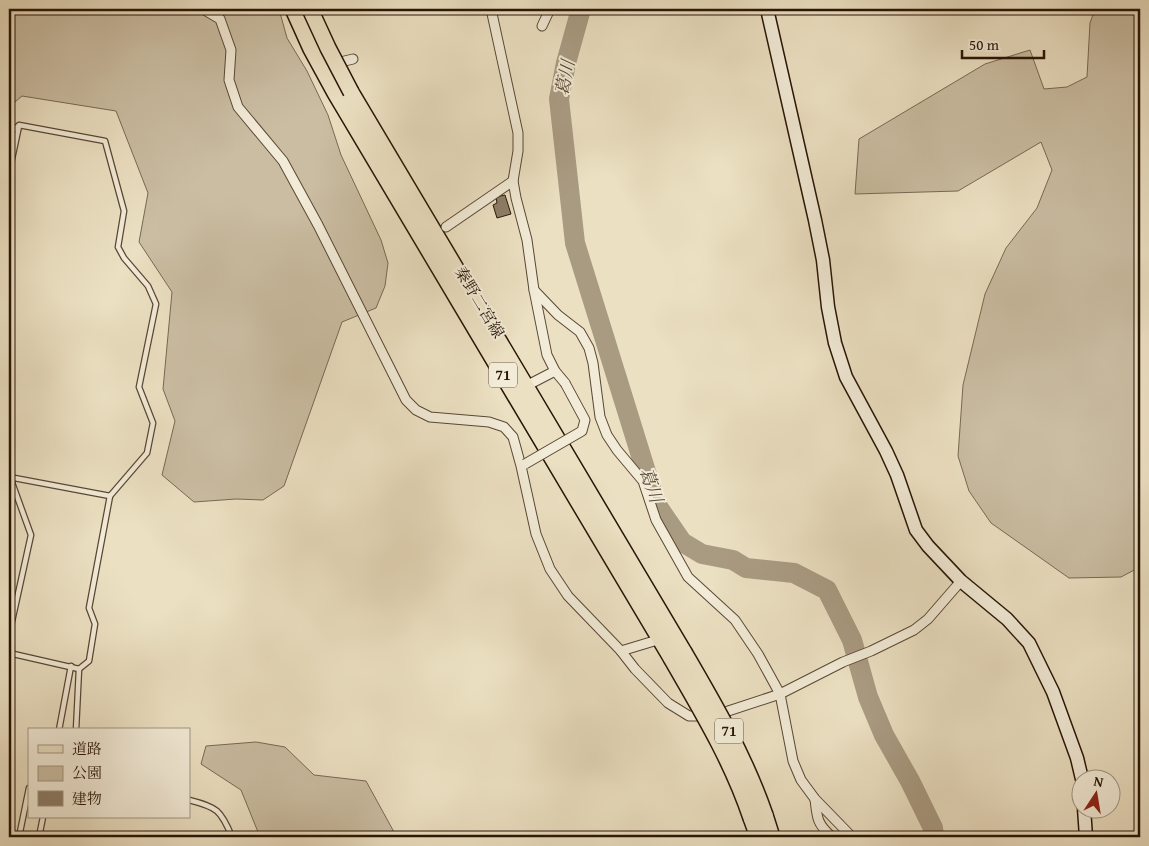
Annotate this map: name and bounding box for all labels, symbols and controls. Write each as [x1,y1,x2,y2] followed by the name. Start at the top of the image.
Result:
[962,28,1044,60] scale bar
[969,34,1000,55] text: 50 m
[548,56,582,98] water label: 葛川
[449,262,511,342] street label: 秦野二宮線
[489,362,517,388] road number: 71
[633,463,671,508] water label: 葛川
[715,718,743,744] road number: 71
[28,728,190,818] legend
[72,738,102,759] text: 道路
[72,762,102,783] text: 公園
[1072,768,1122,818] north arrow
[1092,771,1106,792] text: N
[72,788,102,809] text: 建物

